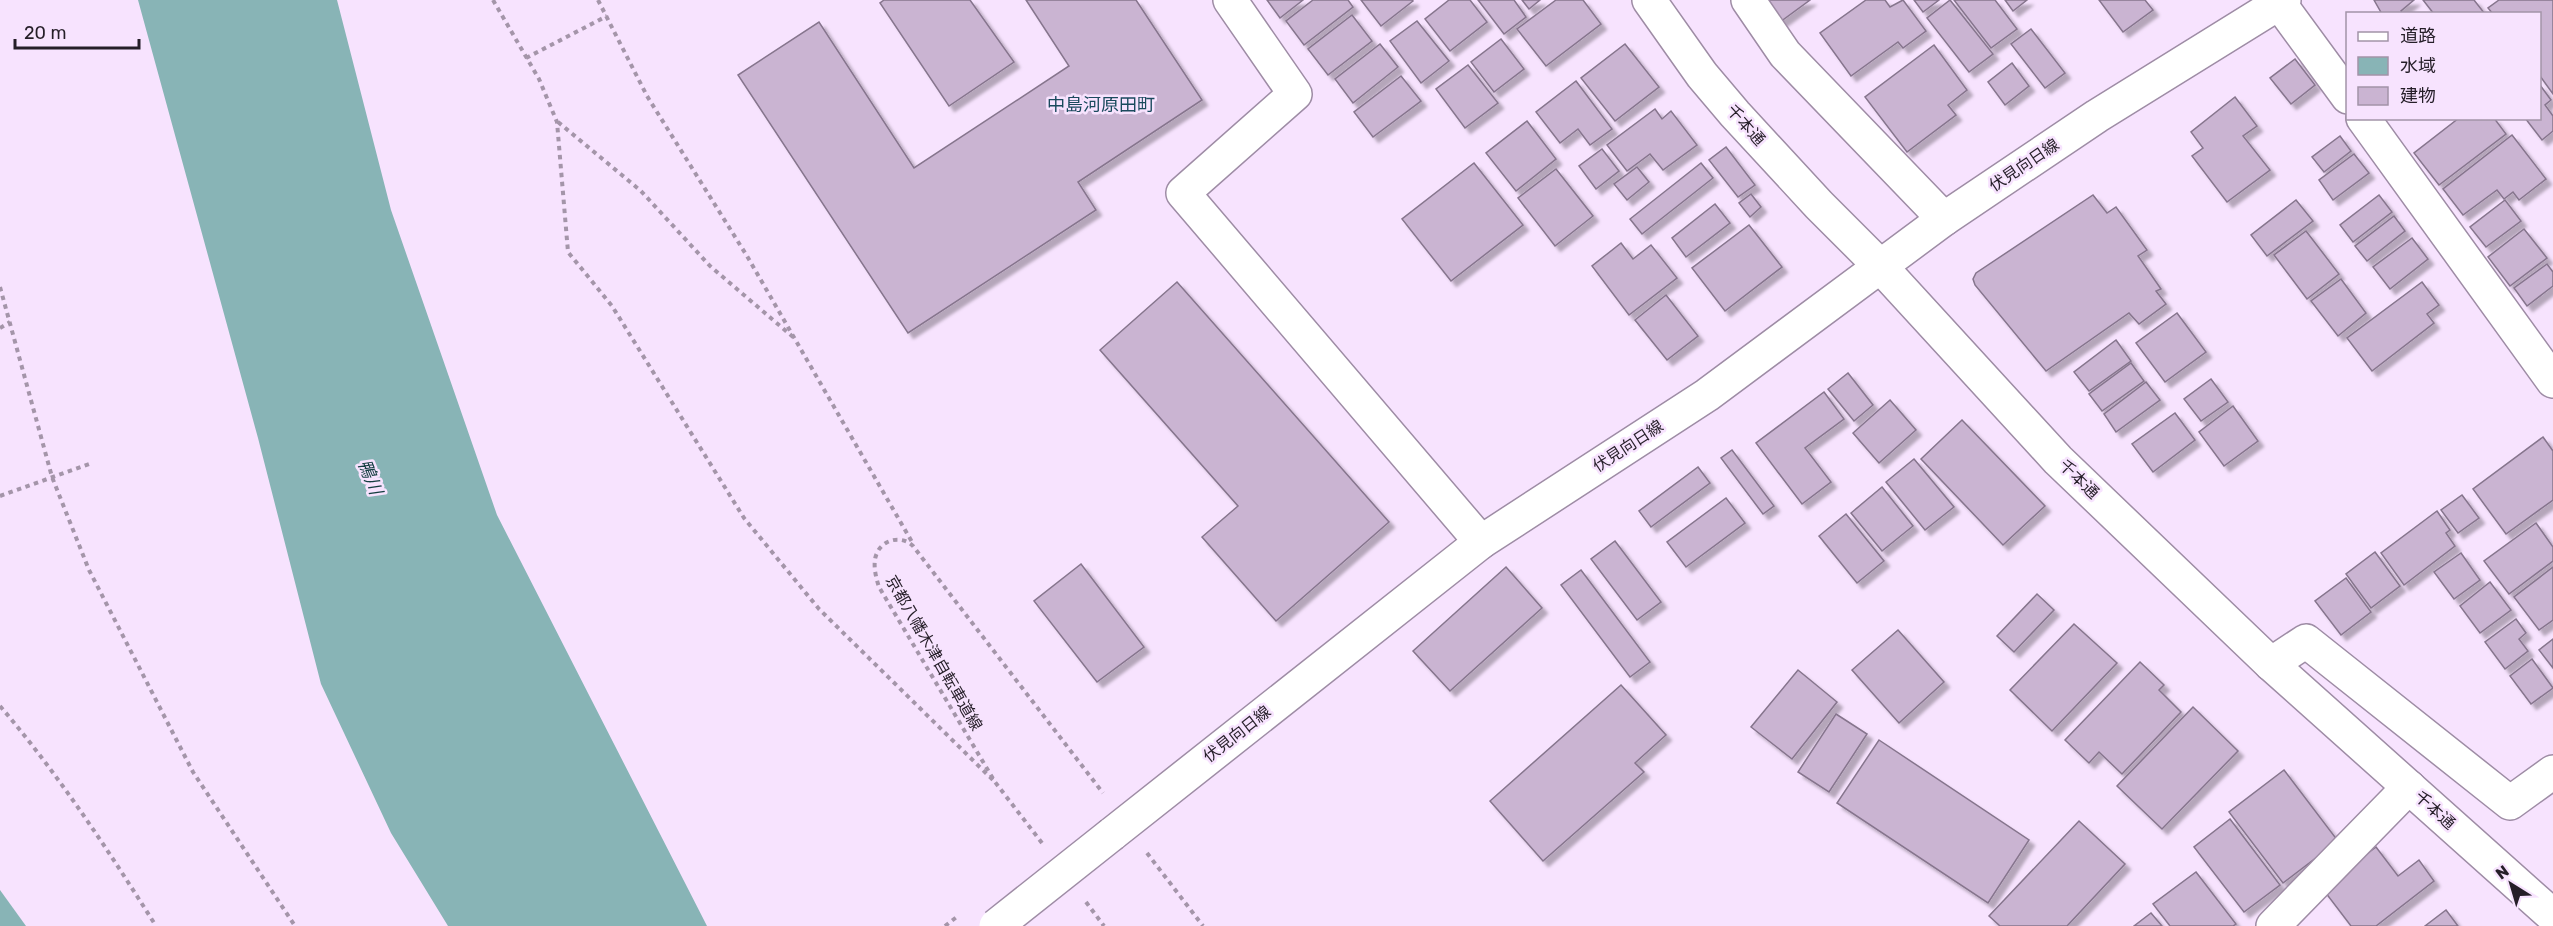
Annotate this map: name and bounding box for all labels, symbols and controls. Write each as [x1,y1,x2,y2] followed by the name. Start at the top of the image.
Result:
[15,12,140,50] scale bar
[2346,12,2541,120] legend
[24,22,66,44] text: 20 m
[2400,25,2436,47] text: 道路
[2400,55,2436,77] text: 水域
[2400,85,2436,107] text: 建物
[1047,94,1155,116] district label: 中島河原田町
[1723,101,1769,149] street label: 千本通
[1986,135,2062,195] street label: 伏見向日線
[1589,416,1667,476] street label: 伏見向日線
[2055,455,2103,503] street label: 千本通
[353,456,388,500] water label: 鴨川
[882,572,986,734] street label: 京都八幡木津自転車道線
[1200,702,1274,766] street label: 伏見向日線
[2411,787,2459,833] street label: 千本通
[2481,854,2541,914] north arrow
[2492,861,2513,883] text: N

